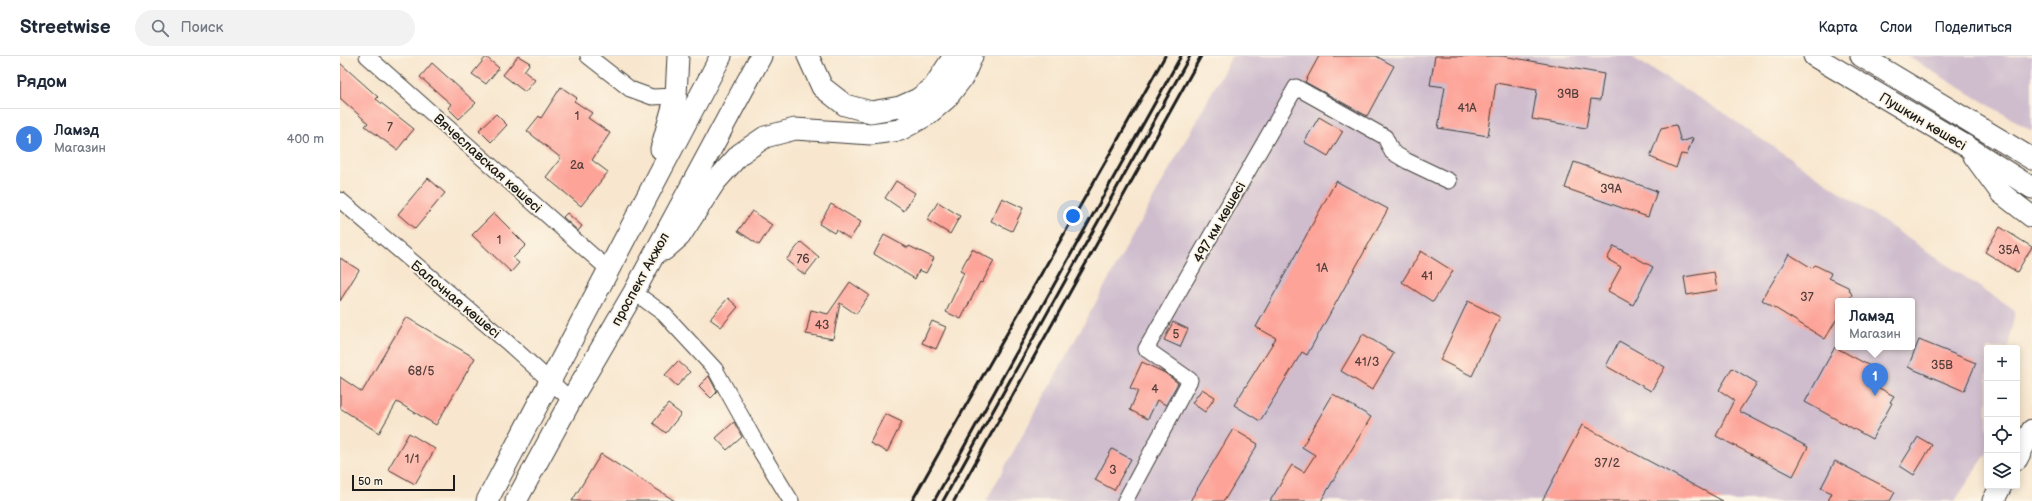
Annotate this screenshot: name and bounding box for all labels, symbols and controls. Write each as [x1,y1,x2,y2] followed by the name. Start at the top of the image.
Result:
[135,10,415,46] search box
[20,16,111,39] text: Streetwise
[149,17,171,39] icon: search
[181,18,223,37] text: Поиск
[1818,19,1858,36] text: Карта
[1880,19,1912,36] text: Слои
[1934,19,2012,36] text: Поделиться
[16,72,67,92] text: Рядом
[1557,87,1579,102] house number: 39В
[1876,89,1969,154] street label: Пушкин көшесі
[1457,101,1477,116] house number: 41А
[575,109,579,124] house number: 1
[430,110,545,217] street label: Вячеславская көшесі
[387,120,393,135] house number: 7
[54,121,99,140] text: Ламэд
[26,131,32,147] text: 1
[287,131,324,147] text: 400 m
[54,140,106,156] text: Магазин
[570,158,584,173] house number: 2а
[1189,179,1249,266] street label: 497 км көшесі
[1600,182,1623,197] house number: 39А
[1063,206,1083,226] your location
[608,229,673,329] street label: проспект Акжол
[497,233,501,248] house number: 1
[1998,243,2020,258] house number: 35А
[796,252,810,267] house number: 76
[407,257,504,342] street label: Балочная көшесі
[1316,261,1329,276] house number: 1А
[1421,269,1433,284] house number: 41
[1800,290,1814,305] house number: 37
[1835,298,1915,350] popup
[1849,307,1894,326] text: Ламэд
[815,318,829,333] house number: 43
[1849,326,1901,342] text: Магазин
[1173,327,1180,342] house number: 5
[1984,345,2020,489] map controls
[1984,345,2020,381] button: +
[1355,355,1379,370] house number: 41/3
[1931,358,1953,373] house number: 35В
[1862,363,1888,396] pin: 1
[408,364,434,379] house number: 68/5
[1984,381,2020,417] button: −
[1151,382,1159,397] house number: 4
[1984,417,2020,453] button: locate
[405,452,419,467] house number: 1/1
[1984,453,2020,489] button: layers
[1594,456,1620,471] house number: 37/2
[1109,463,1117,478] house number: 3
[352,473,455,492] scale bar
[358,475,383,488] text: 50 m

